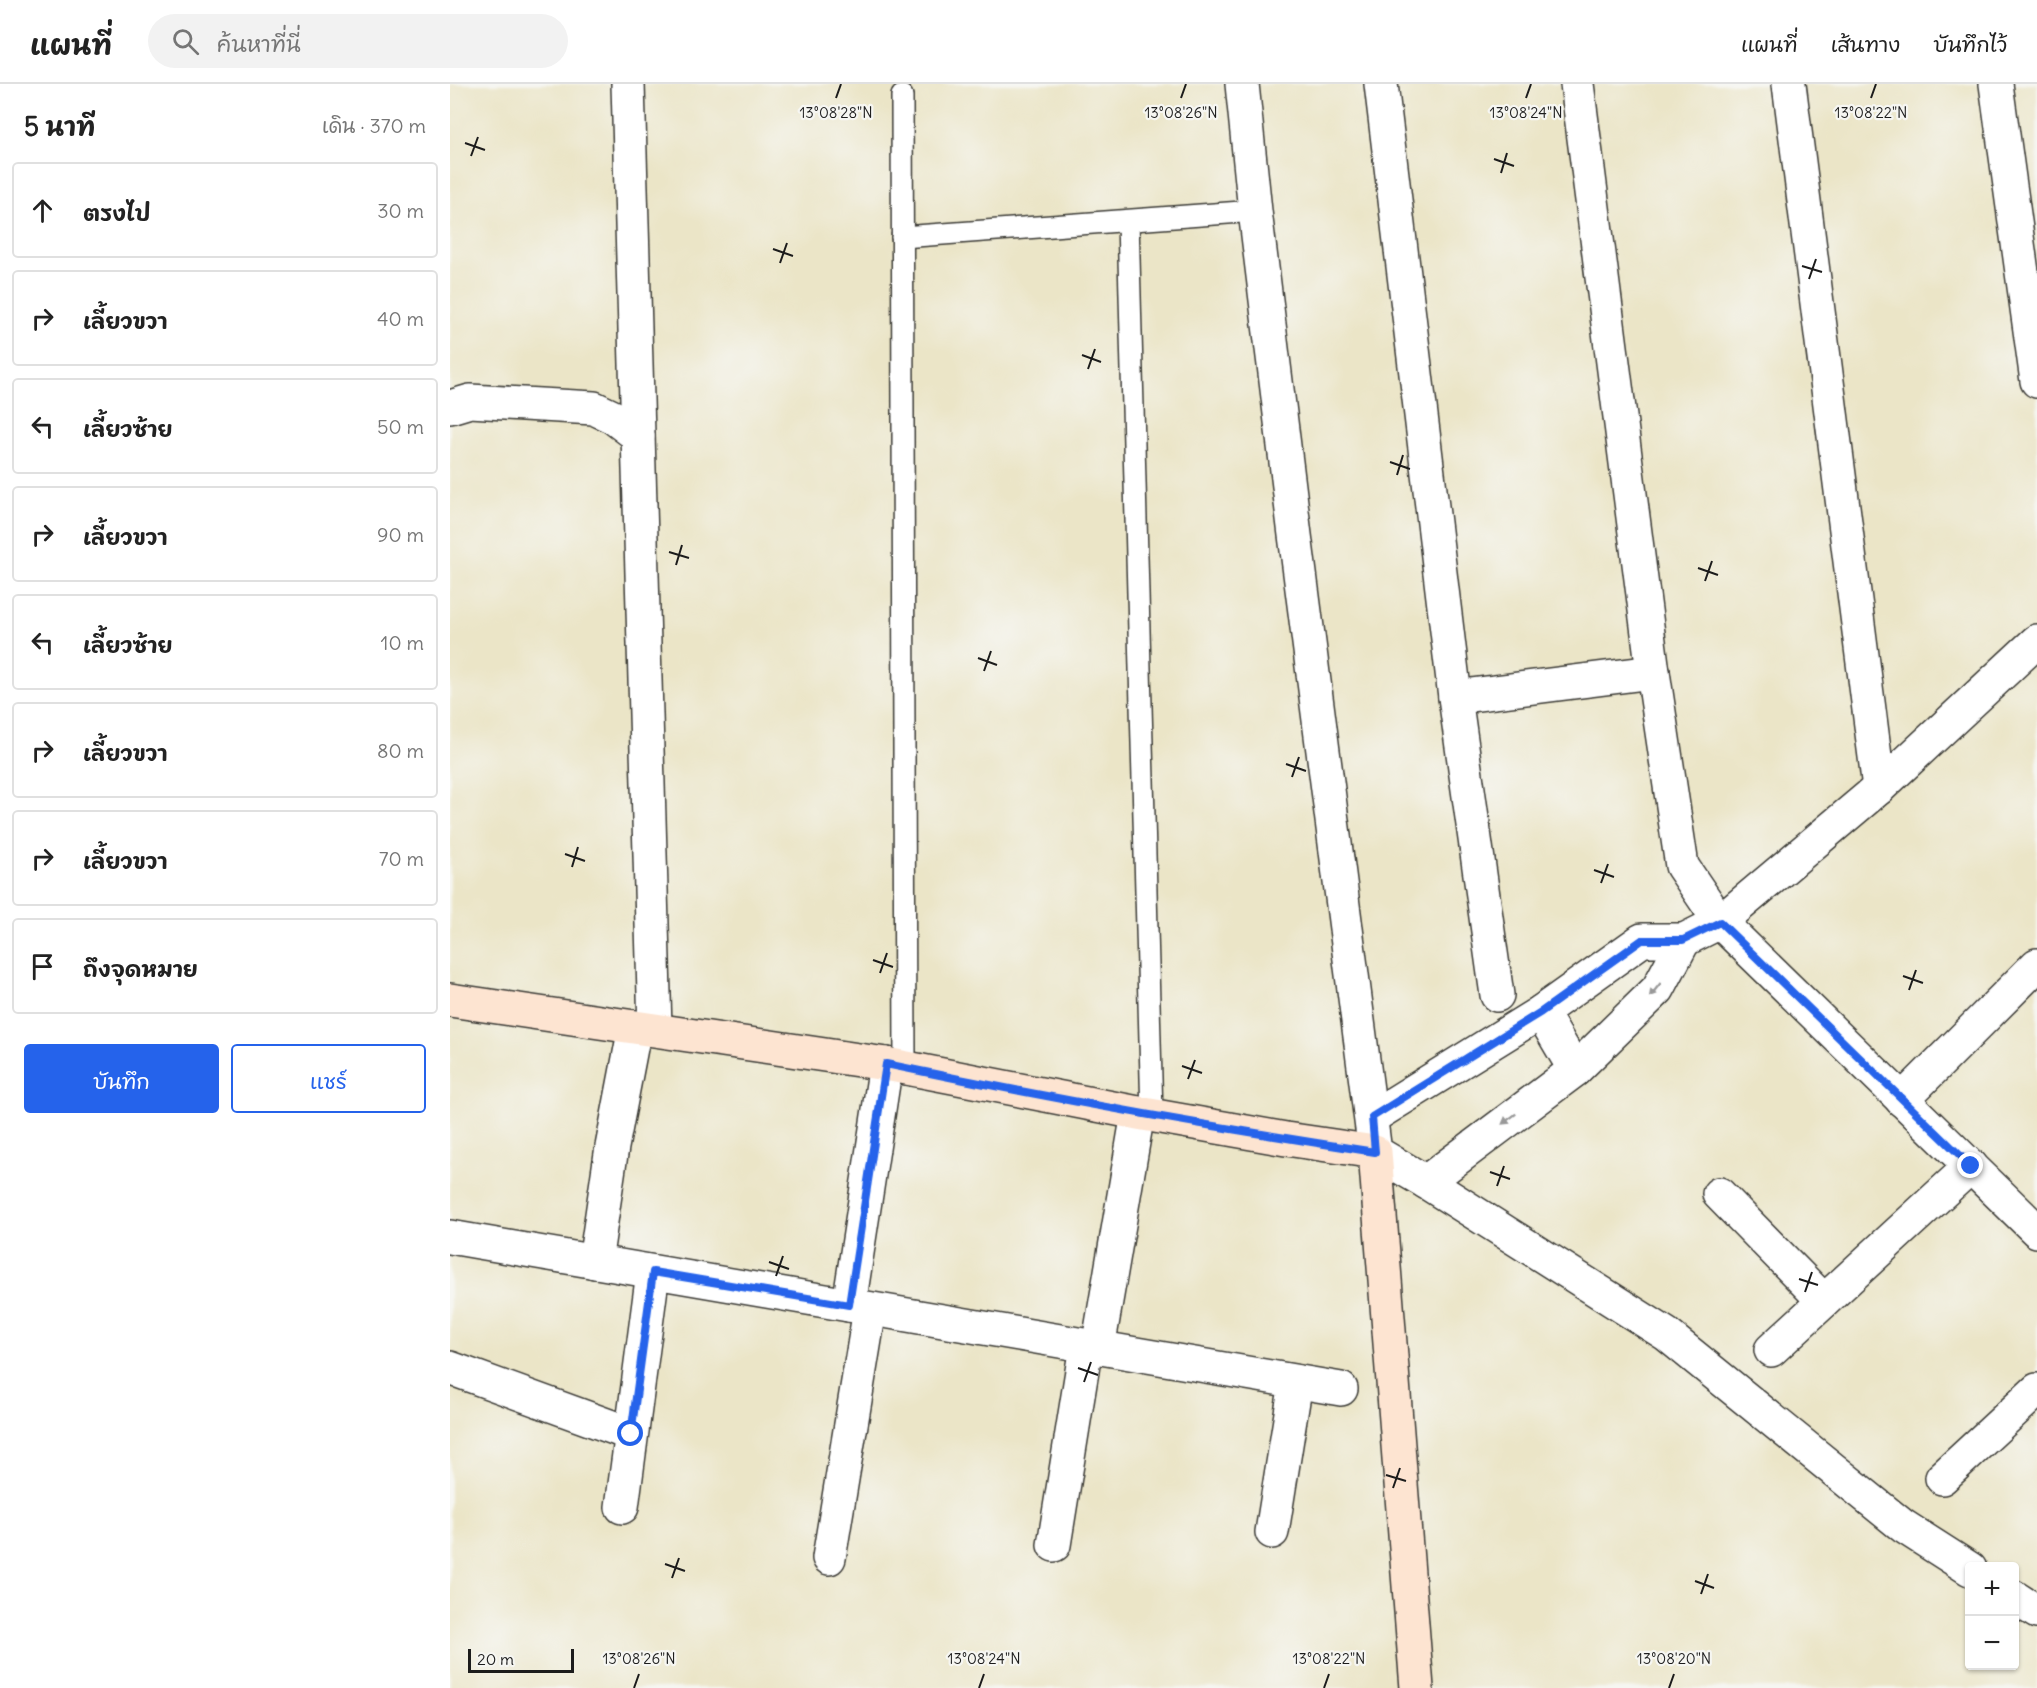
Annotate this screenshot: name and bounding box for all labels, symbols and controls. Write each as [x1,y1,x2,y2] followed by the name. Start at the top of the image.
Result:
[148,14,568,68] search box
[169,25,202,58] icon: search
[30,27,112,63] text: แผนที่
[217,30,301,58] text: ค้นหาที่นี่
[1741,31,1798,58] text: แผนที่
[1831,31,1900,58] text: เส้นทาง
[1933,31,2007,58] text: บันทึกไว้
[799,103,873,122] text: 13°08'28"N
[1144,103,1218,122] text: 13°08'26"N
[1490,103,1563,122] text: 13°08'24"N
[1835,103,1907,122] text: 13°08'22"N
[24,110,95,143] text: 5 นาที
[322,113,426,138] text: เดิน · 370 m
[26,194,59,227] icon: ahead
[377,198,424,223] text: 30 m
[83,199,151,227] text: ตรงไป
[26,302,59,335] icon: right
[377,306,424,331] text: 40 m
[83,307,167,335] text: เลี้ยวขวา
[26,410,59,443] icon: left
[377,414,424,439] text: 50 m
[83,415,173,443] text: เลี้ยวซ้าย
[26,518,59,551] icon: right
[377,522,424,547] text: 90 m
[83,523,167,551] text: เลี้ยวขวา
[26,626,59,659] icon: left
[381,630,424,655] text: 10 m
[83,631,173,659] text: เลี้ยวซ้าย
[26,734,59,767] icon: right
[377,738,424,763] text: 80 m
[83,739,167,767] text: เลี้ยวขวา
[26,842,59,875] icon: right
[379,846,424,871] text: 70 m
[83,847,167,875] text: เลี้ยวขวา
[26,950,59,983] icon: arrive
[83,955,198,983] text: ถึงจุดหมาย
[1648,982,1661,998] one-way arrow
[24,1044,219,1113] button: บันทึก
[231,1044,426,1113] button: แชร์
[1502,1113,1517,1125] one-way arrow
[1957,1152,1983,1178] route end
[617,1420,643,1446] route start
[1965,1562,2019,1670] map controls
[1965,1562,2019,1616] button: +
[1965,1616,2019,1670] button: −
[468,1646,574,1674] scale bar
[477,1649,514,1669] text: 20 m
[602,1649,676,1668] text: 13°08'26"N
[948,1649,1021,1668] text: 13°08'24"N
[1293,1649,1365,1668] text: 13°08'22"N
[1637,1649,1711,1668] text: 13°08'20"N

